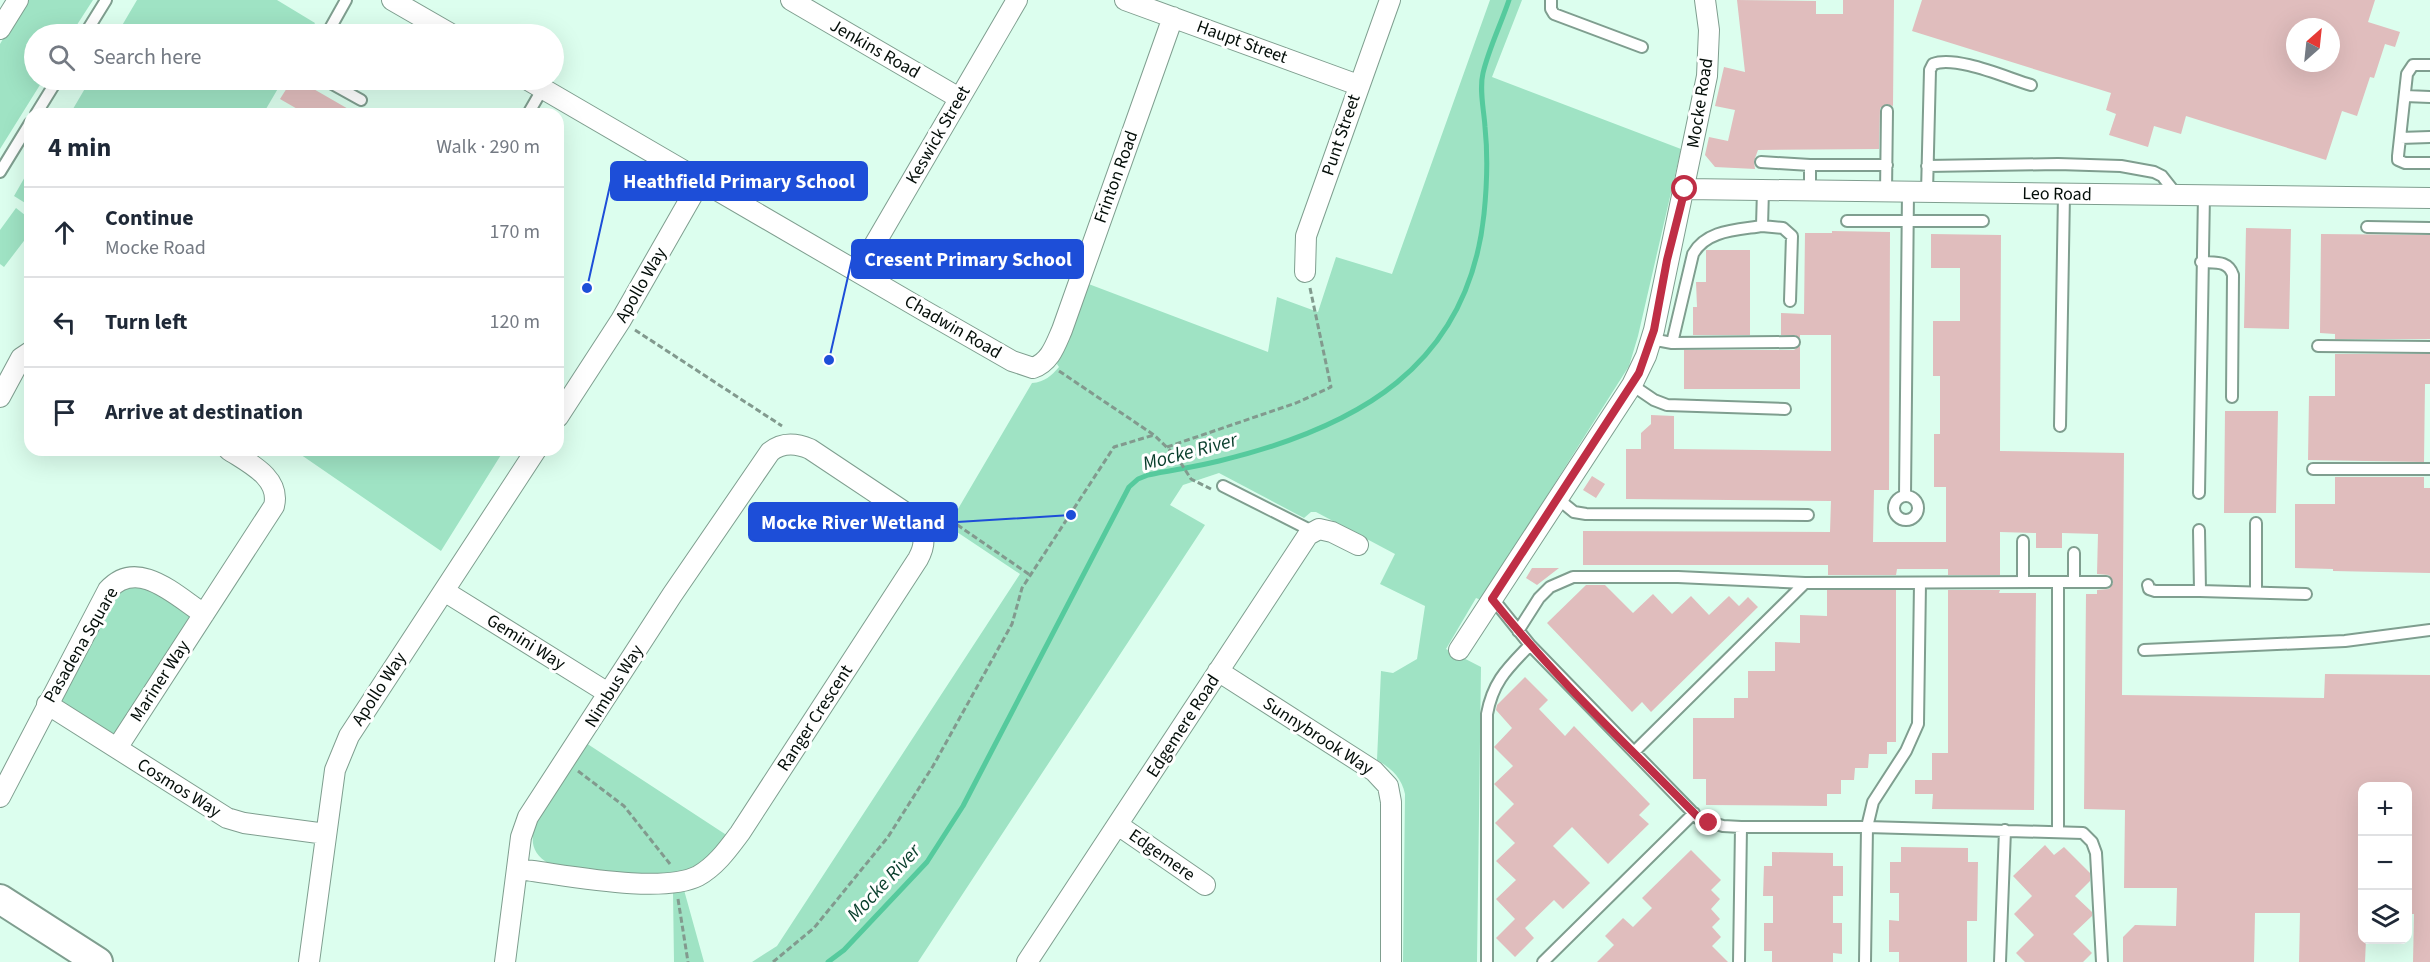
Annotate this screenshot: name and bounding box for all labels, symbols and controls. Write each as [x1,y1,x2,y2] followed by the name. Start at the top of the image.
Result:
[825,13,925,85] street label: Jenkins Road
[1193,14,1291,70] street label: Haupt Street
[2286,18,2340,72] north arrow
[24,24,564,90] search box
[45,41,78,74] icon: search
[93,41,201,73] text: Search here
[1681,56,1719,150] street label: Mocke Road
[900,81,976,189] street label: Keswick Street
[1315,91,1367,179] street label: Punt Street
[1088,127,1144,227] street label: Frinton Road
[48,129,111,166] text: 4 min
[436,133,540,161] text: Walk · 290 m
[611,162,867,200] callout: Heathfield Primary School
[623,168,855,196] text: Heathfield Primary School
[1671,175,1697,201] route start
[2022,181,2092,207] street label: Leo Road
[105,202,194,234] text: Continue
[48,216,81,249] icon: ahead
[490,218,540,246] text: 170 m
[105,234,206,262] text: Mocke Road
[852,240,1083,278] callout: Cresent Primary School
[609,242,673,327] street label: Apollo Way
[864,246,1072,274] text: Cresent Primary School
[900,289,1006,365] street label: Chadwin Road
[48,306,81,339] icon: left
[105,306,187,338] text: Turn left
[490,308,540,336] text: 120 m
[48,396,81,429] icon: arrive
[105,396,303,428] text: Arrive at destination
[1140,426,1242,478] water label: Mocke River
[749,503,957,541] callout: Mocke River Wetland
[761,509,945,537] text: Mocke River Wetland
[38,582,124,708] street label: Pasadena Square
[482,608,571,676] street label: Gemini Way
[124,635,196,727] street label: Mariner Way
[579,639,650,732] street label: Nimbus Way
[346,647,413,731] street label: Apollo Way
[771,660,859,776] street label: Ranger Crescent
[1140,670,1226,782] street label: Edgemere Road
[1258,691,1379,781] street label: Sunnybrook Way
[132,752,226,824] street label: Cosmos Way
[2358,782,2412,944] map controls
[2358,782,2412,836] button: +
[1695,809,1721,835] route end
[1124,823,1200,887] street label: Edgemere
[2358,836,2412,890] button: −
[841,837,928,928] water label: Mocke River
[2358,890,2412,944] button: layers

